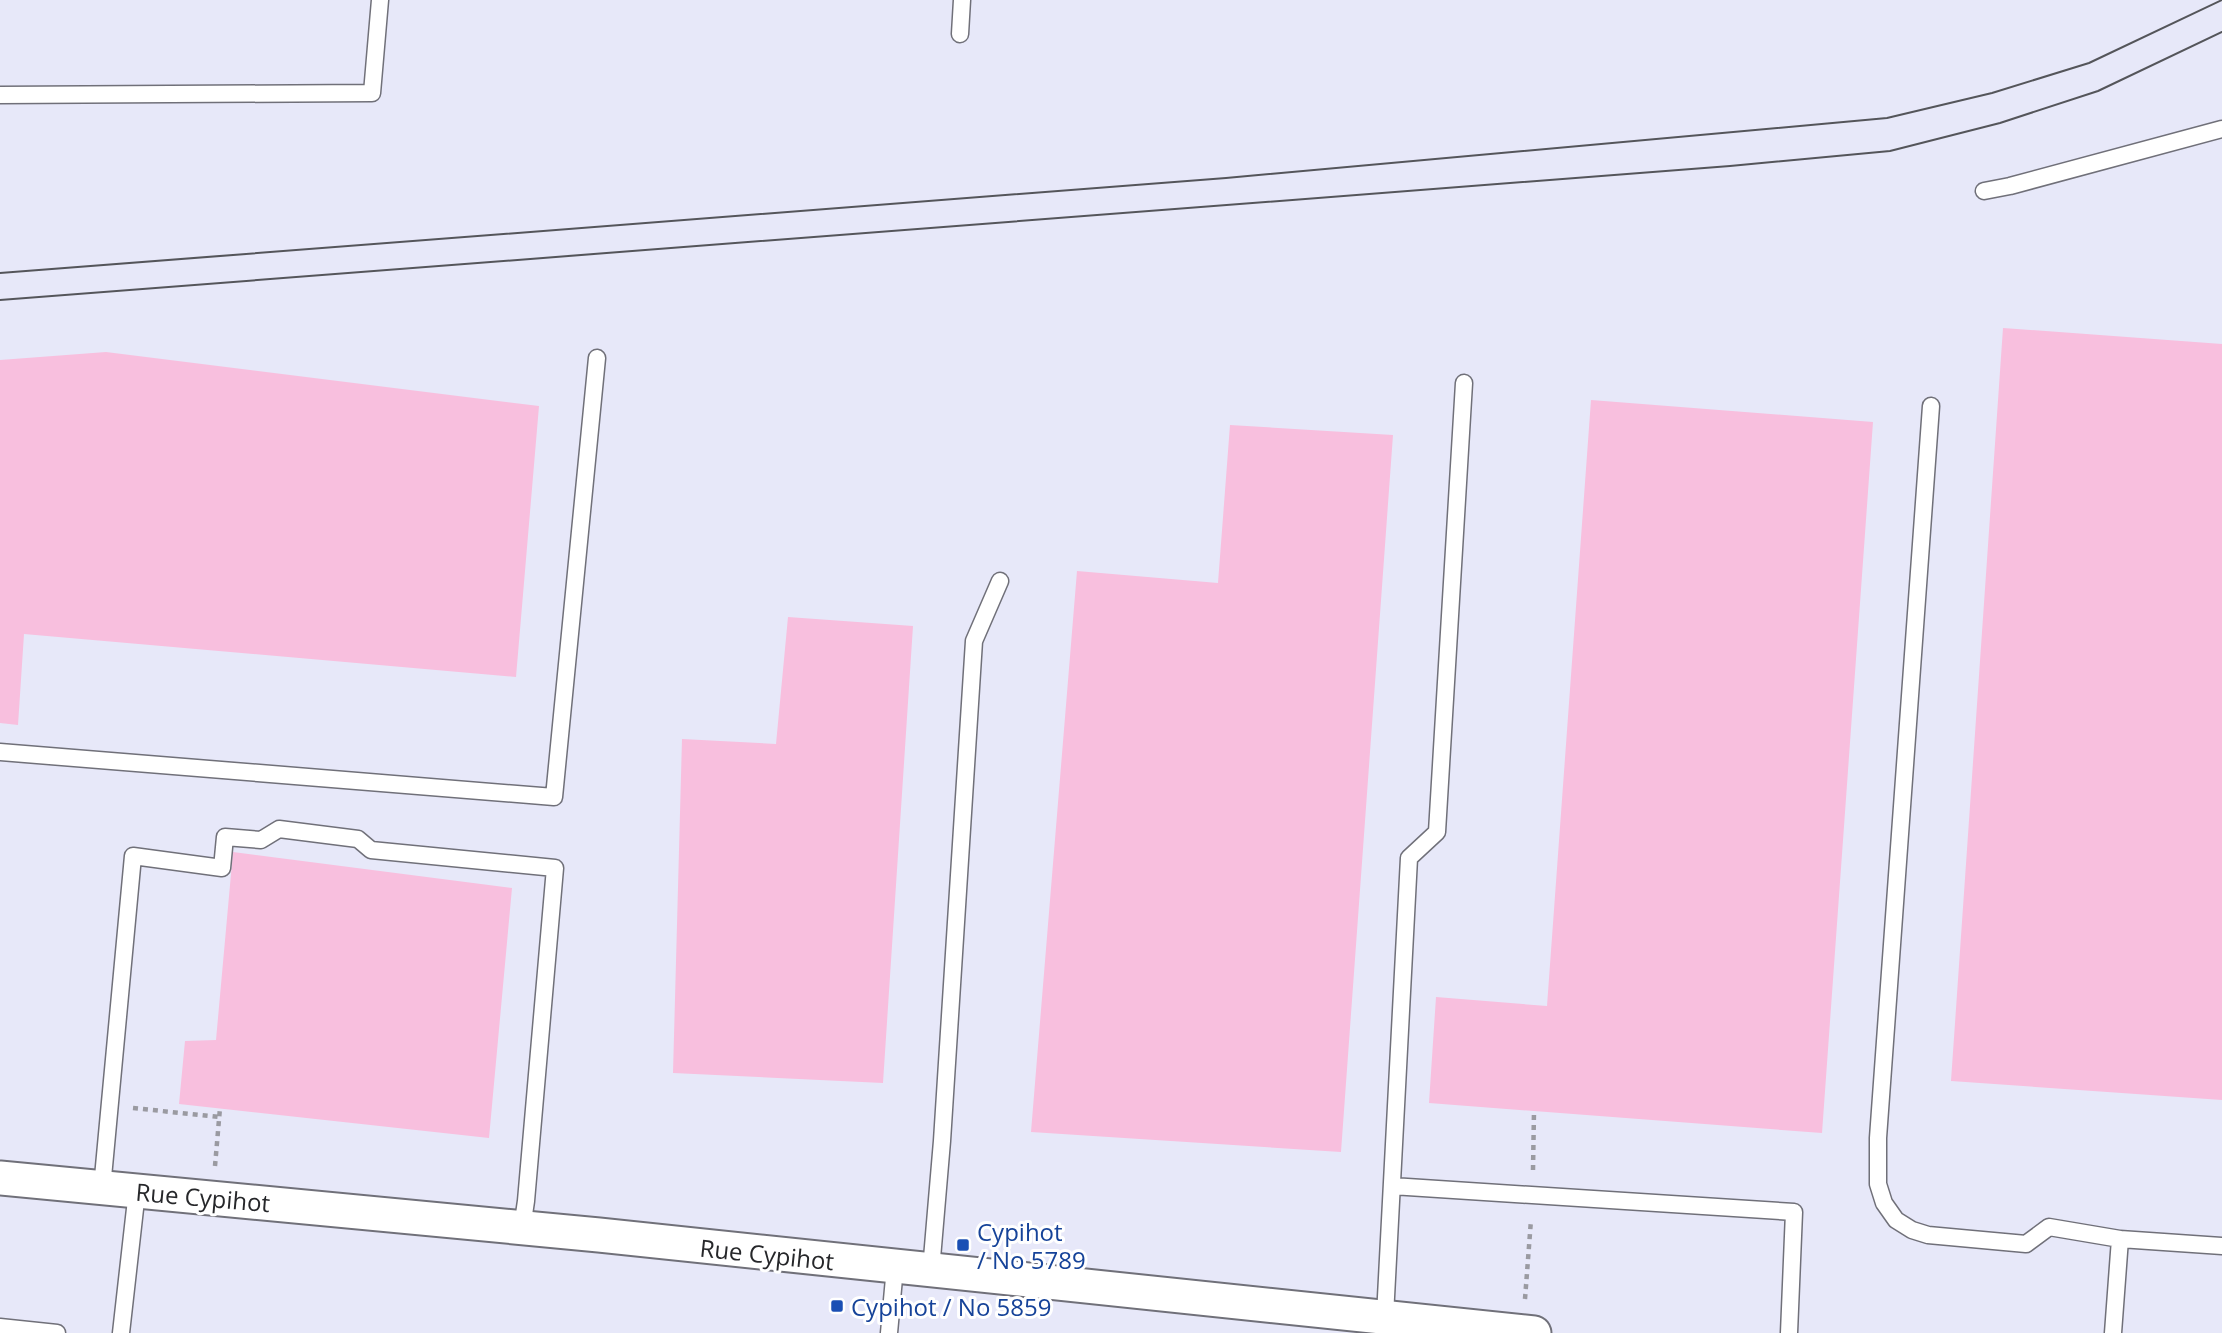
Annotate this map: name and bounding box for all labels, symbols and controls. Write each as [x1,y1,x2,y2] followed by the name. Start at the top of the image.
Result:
[134,1175,272,1219] street label: Rue Cypihot
[977,1215,1086,1276] place label: Cypihot / No 5789
[698,1231,836,1277] street label: Rue Cypihot
[955,1237,971,1253] marker: Cypihot / No 5789
[851,1290,1052,1323] place label: Cypihot / No 5859
[829,1298,845,1314] marker: Cypihot / No 5859

